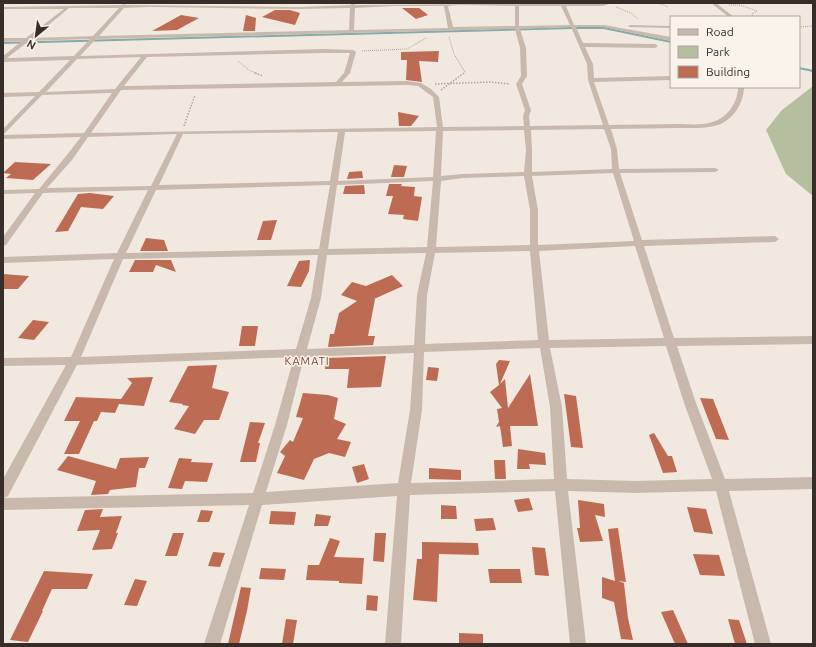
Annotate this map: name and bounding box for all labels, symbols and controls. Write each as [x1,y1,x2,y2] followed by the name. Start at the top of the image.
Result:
[16,16,56,56] north arrow
[670,16,800,88] legend
[706,25,734,38] text: Road
[25,38,38,52] text: N
[706,45,730,58] text: Park
[706,65,750,78] text: Building
[284,355,330,367] district label: KAMATI

